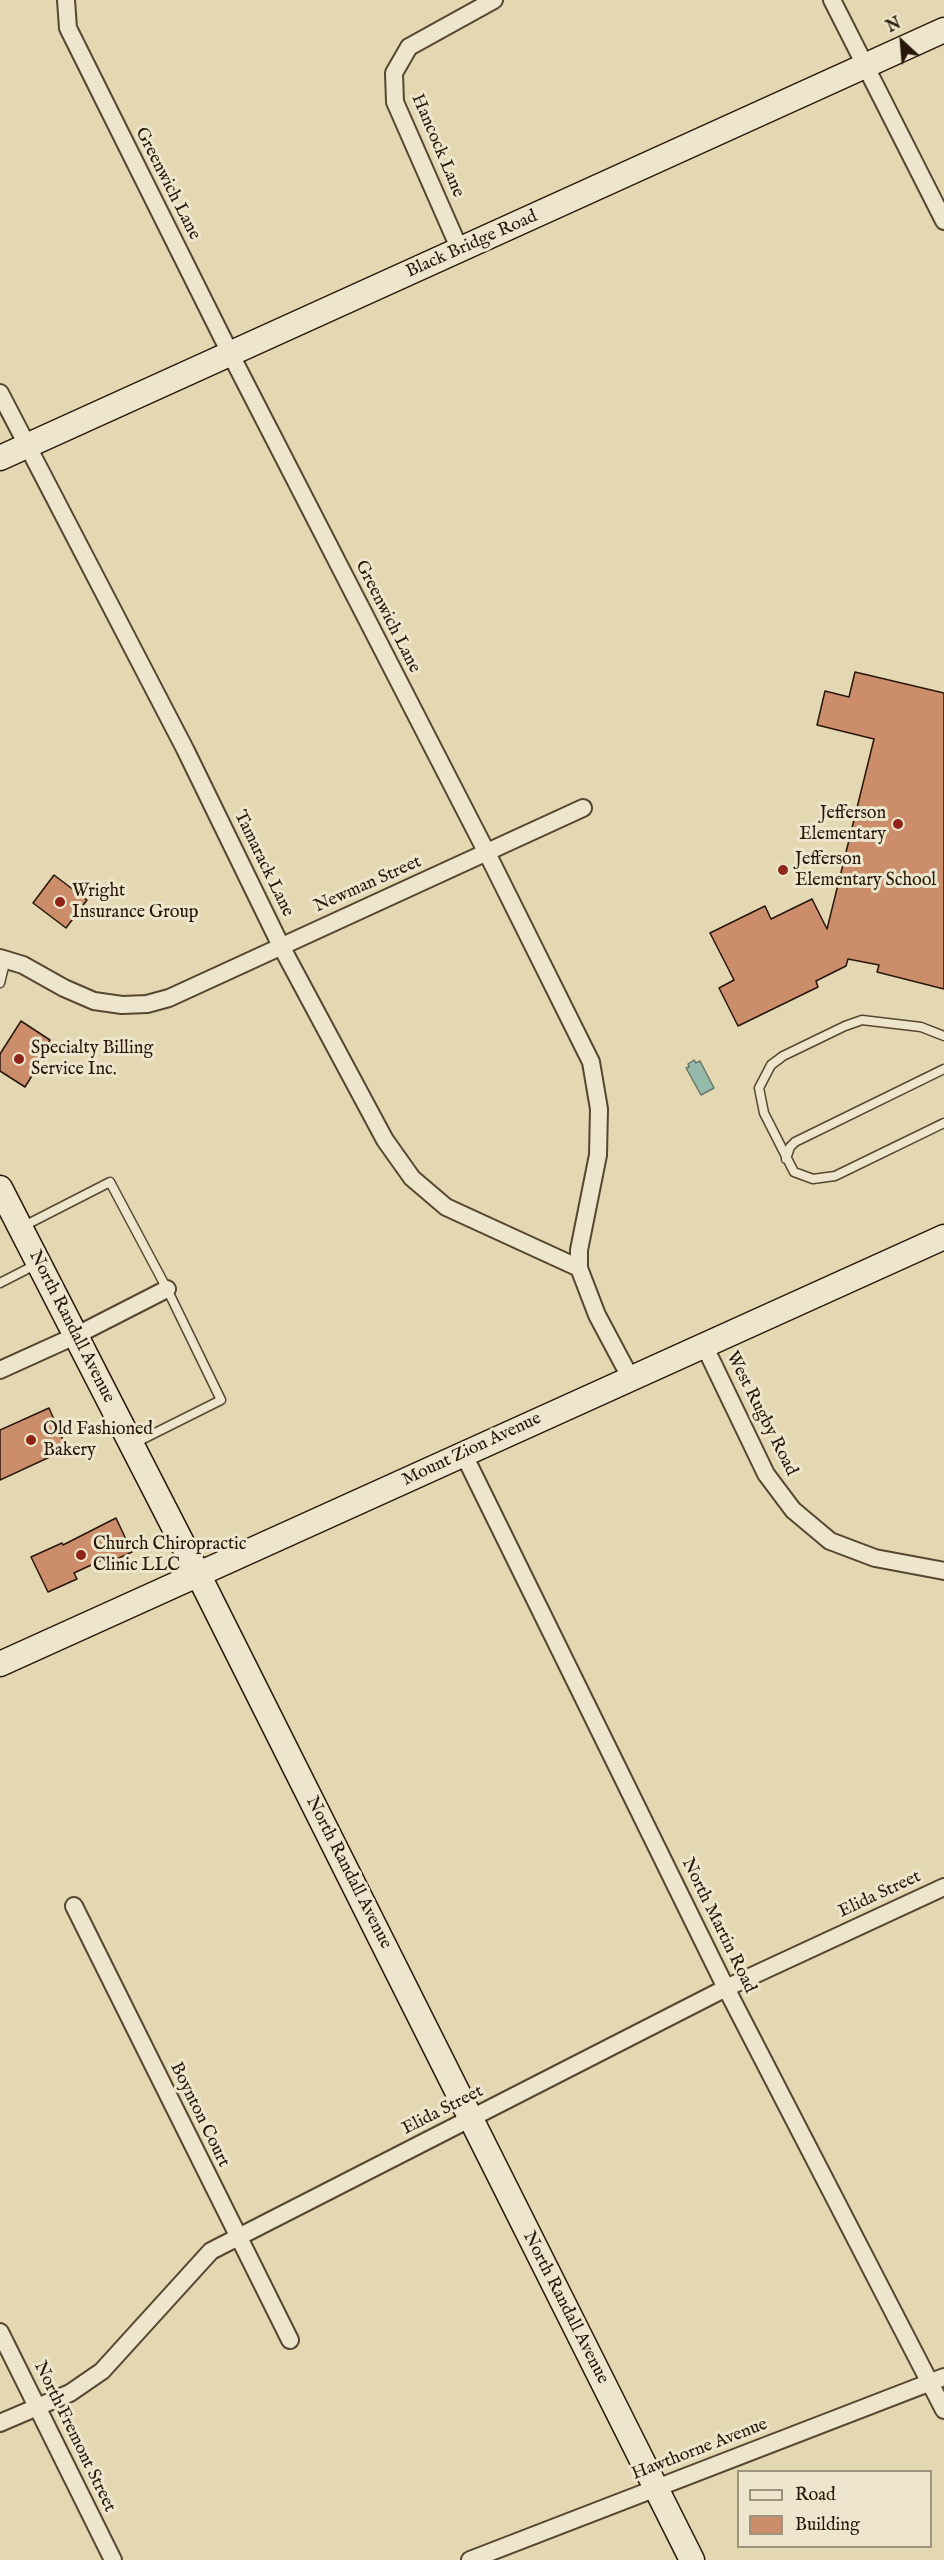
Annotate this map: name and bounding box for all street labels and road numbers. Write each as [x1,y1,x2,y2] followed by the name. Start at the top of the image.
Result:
[406,91,468,201] street label: Hancock Lane
[129,124,205,244] street label: Greenwich Lane
[403,206,541,284] street label: Black Bridge Road
[349,557,425,677] street label: Greenwich Lane
[228,807,298,921] street label: Tamarack Lane
[311,852,425,918] street label: Newman Street
[23,1247,119,1407] street label: North Randall Avenue
[720,1348,802,1480] street label: West Rugby Road
[399,1408,545,1492] street label: Mount Zion Avenue
[300,1793,396,1953] street label: North Randall Avenue
[676,1855,760,1997] street label: North Martin Road
[835,1867,925,1923] street label: Elida Street
[164,2059,234,2171] street label: Boynton Court
[399,2081,487,2141] street label: Elida Street
[517,2228,613,2388] street label: North Randall Avenue
[28,2358,120,2516] street label: North Fremont Street
[629,2414,771,2486] street label: Hawthorne Avenue

